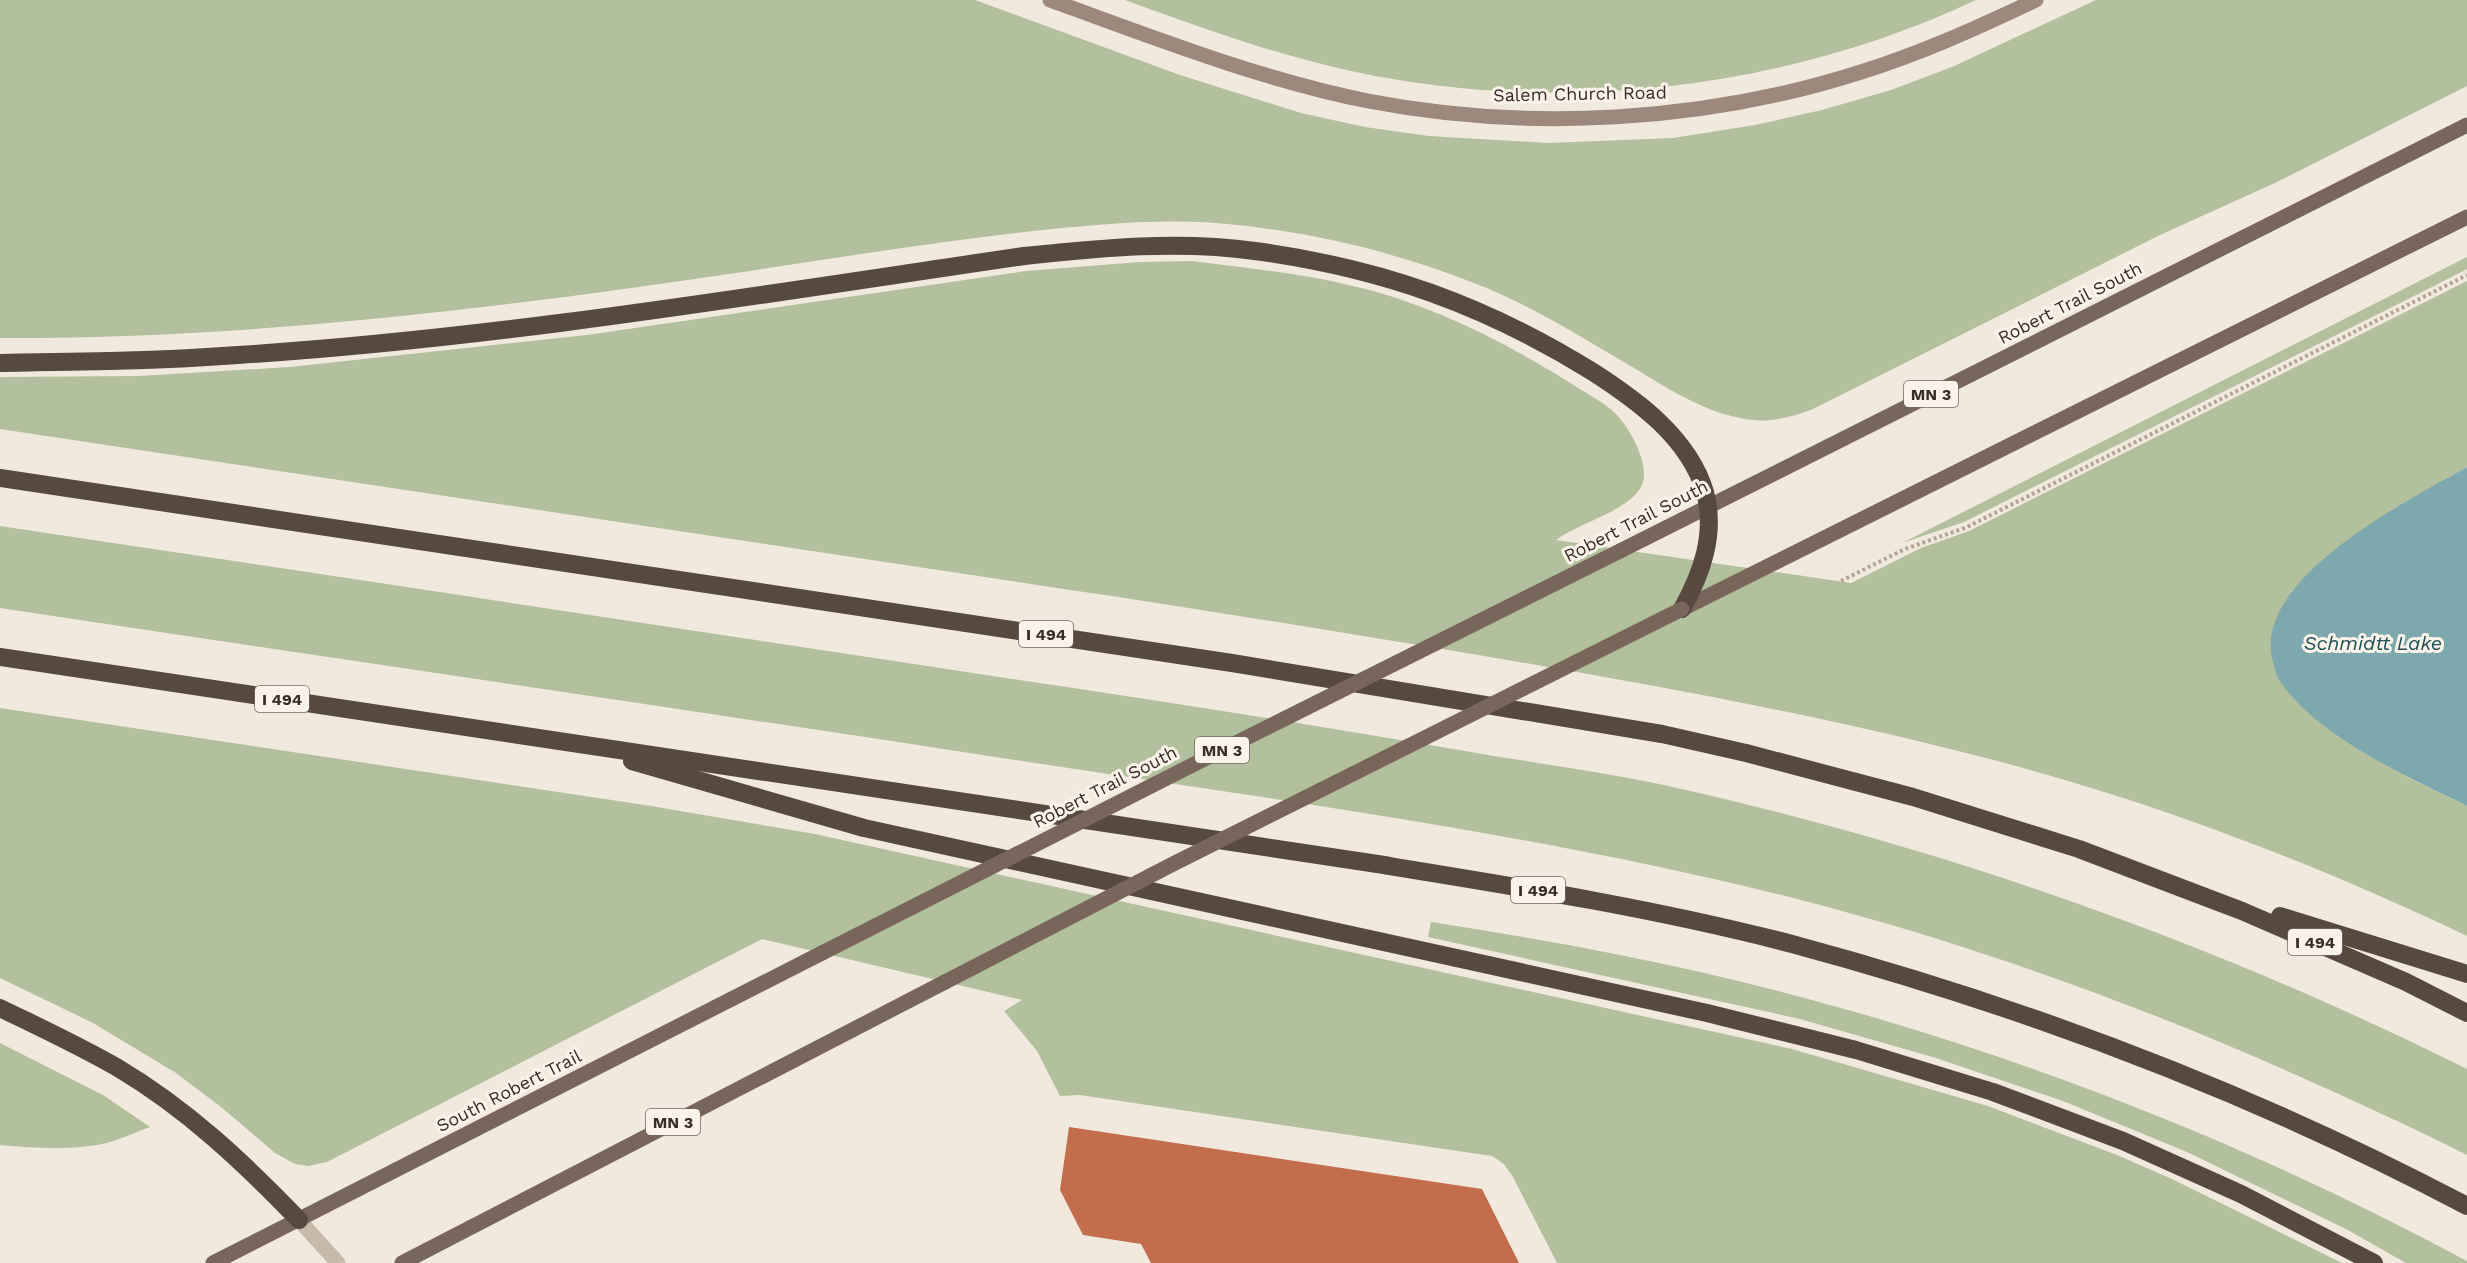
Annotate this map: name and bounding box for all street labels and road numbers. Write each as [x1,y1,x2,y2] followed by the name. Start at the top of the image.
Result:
[1493,81,1667,106] street label: Salem Church Road
[1994,257,2145,348] street label: Robert Trail South
[1904,381,1958,407] road number: MN 3
[1560,475,1711,566] street label: Robert Trail South
[1019,621,1073,647] road number: I 494
[255,686,309,712] road number: I 494
[1195,737,1249,763] road number: MN 3
[1029,741,1180,832] street label: Robert Trail South
[1511,877,1565,903] road number: I 494
[2288,929,2342,955] road number: I 494
[433,1045,585,1136] street label: South Robert Trail
[646,1109,700,1135] road number: MN 3

